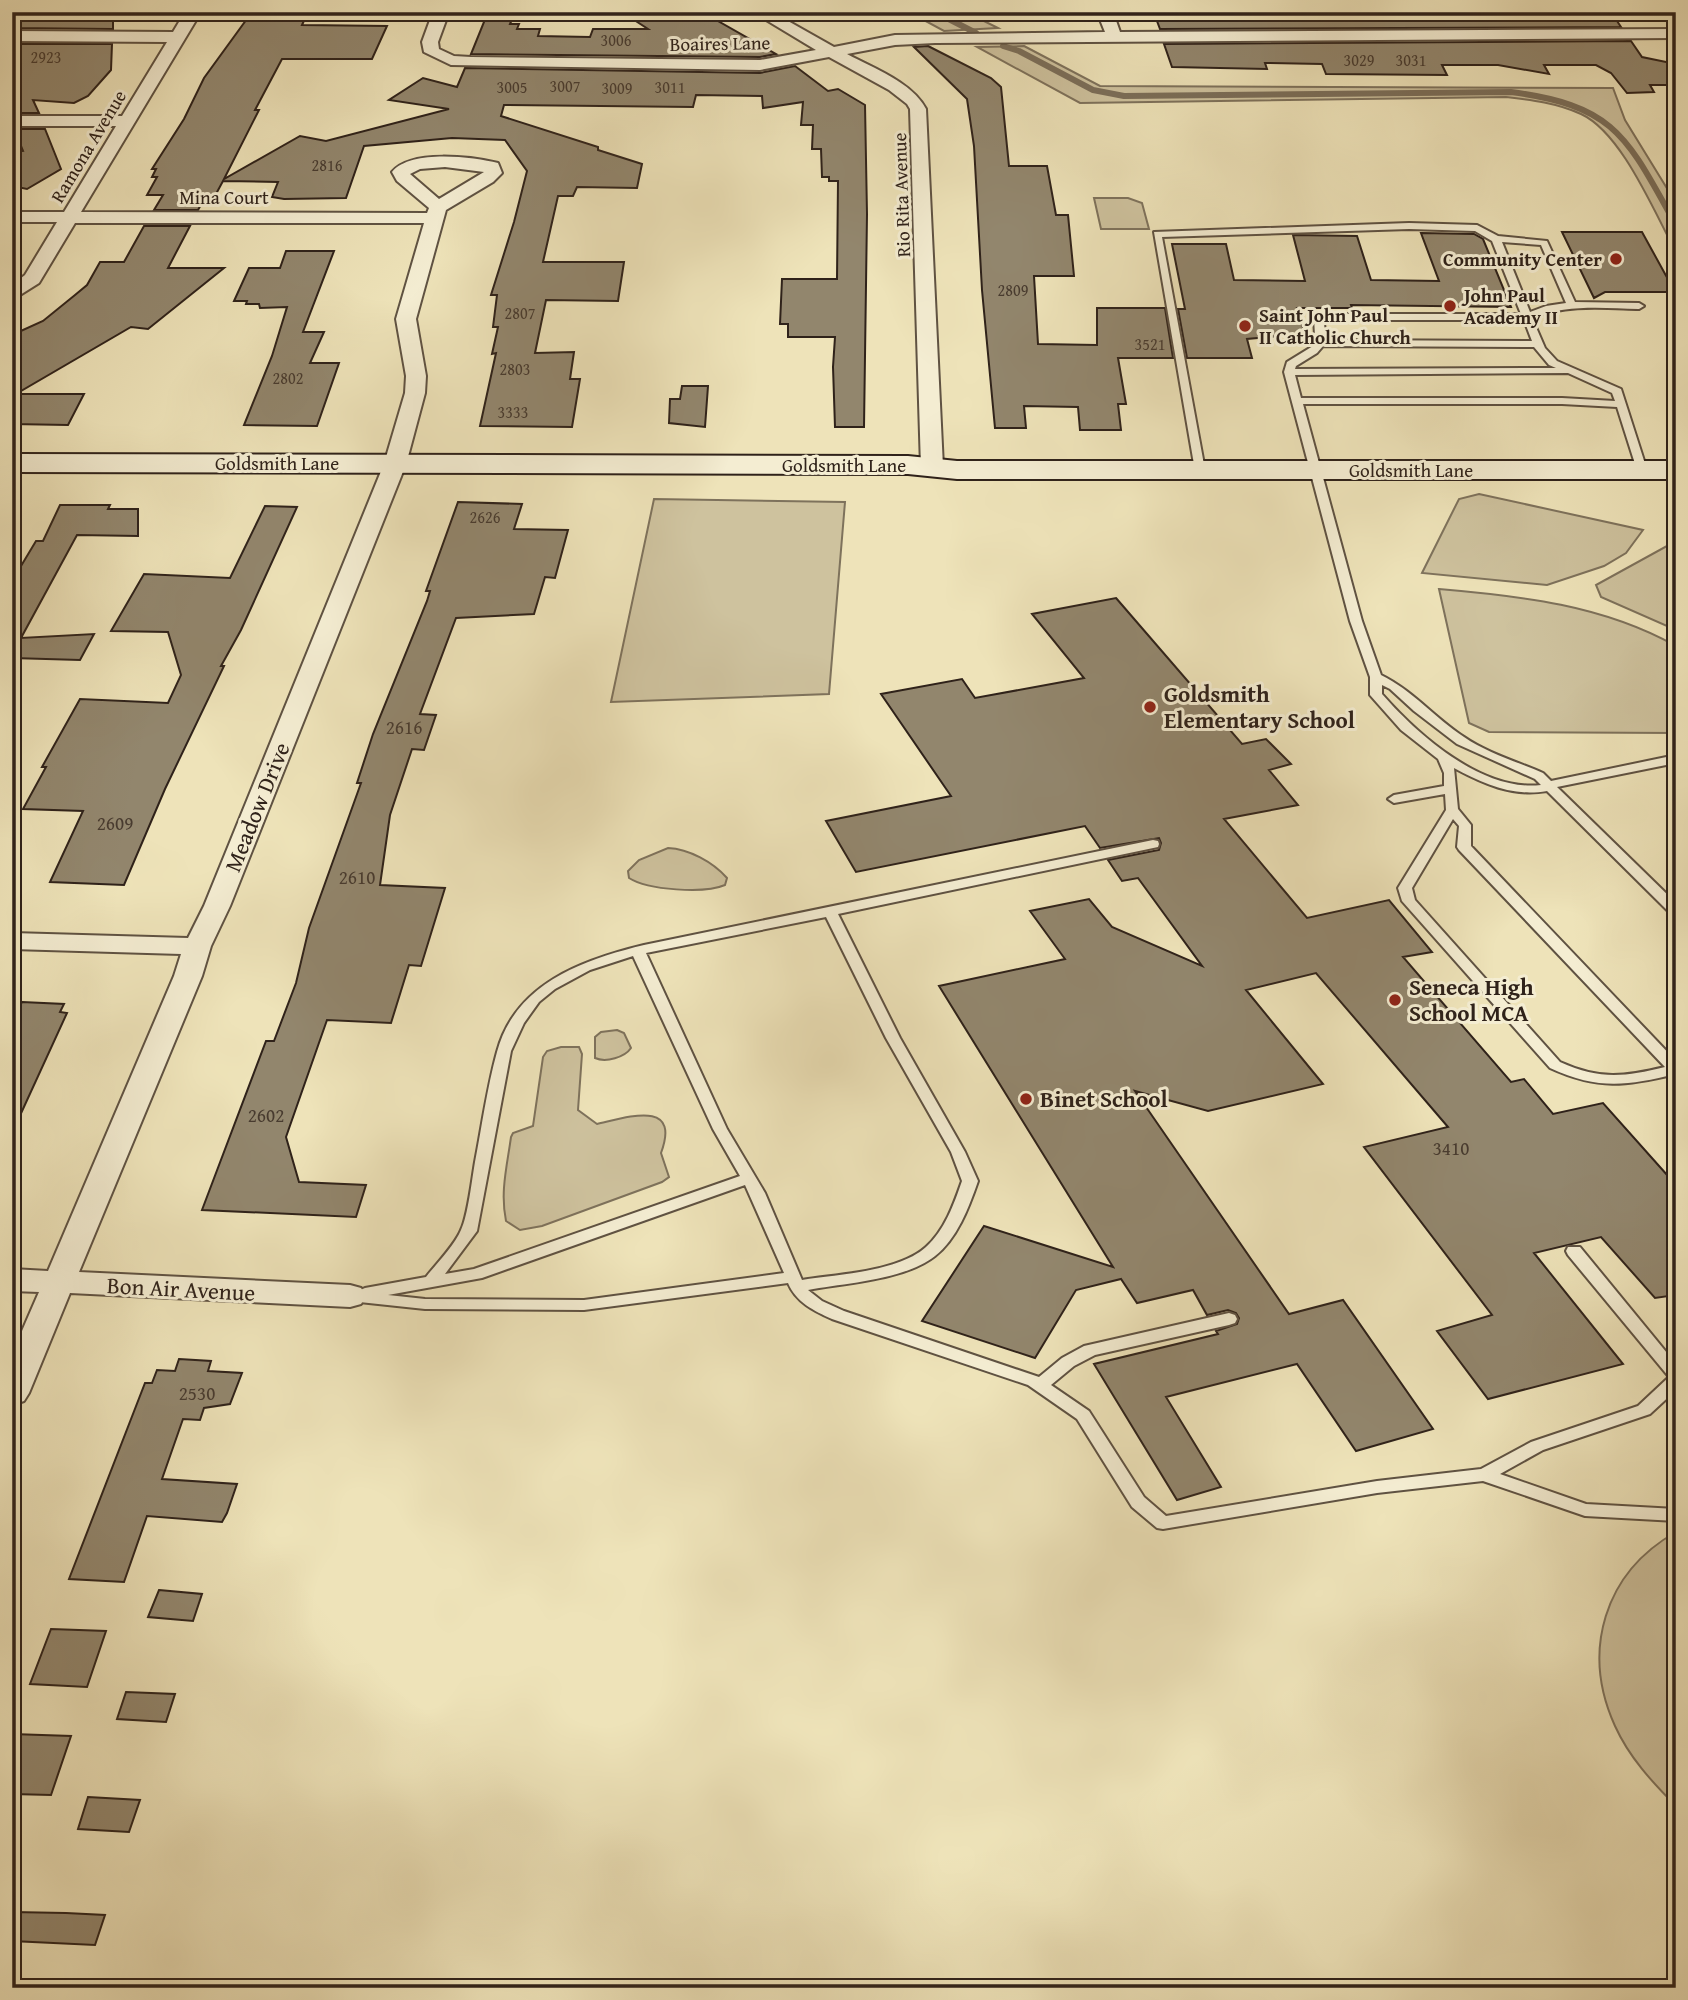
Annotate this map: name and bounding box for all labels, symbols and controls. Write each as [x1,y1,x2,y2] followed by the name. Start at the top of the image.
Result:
[601,28,632,52] house number: 3006
[669,28,771,58] street label: Boaires Lane
[31,45,61,69] house number: 2923
[1344,48,1375,72] house number: 3029
[1396,48,1426,72] house number: 3031
[550,74,581,98] house number: 3007
[497,75,527,99] house number: 3005
[655,75,685,99] house number: 3011
[602,76,633,100] house number: 3009
[43,84,133,208] street label: Ramona Avenue
[885,132,917,258] street label: Rio Rita Avenue
[312,153,343,177] house number: 2816
[179,183,269,211] street label: Mina Court
[1443,245,1602,273] place label: Community Center
[1608,251,1624,267] marker: Community Center
[998,278,1029,302] house number: 2809
[1461,281,1558,331] place label: John Paul Academy II
[1442,298,1458,314] marker: John Paul Academy II
[505,301,536,325] house number: 2807
[1259,301,1412,351] place label: Saint John Paul II Catholic Church
[1237,318,1253,334] marker: Saint John Paul II Catholic Church
[1135,332,1165,356] house number: 3521
[500,357,530,381] house number: 2803
[273,366,303,390] house number: 2802
[498,400,528,424] house number: 3333
[215,449,339,477] street label: Goldsmith Lane
[782,451,906,479] street label: Goldsmith Lane
[1349,456,1473,484] street label: Goldsmith Lane
[470,505,501,529] house number: 2626
[1164,677,1355,736] place label: Goldsmith Elementary School
[1142,699,1158,715] marker: Goldsmith Elementary School
[386,713,422,741] house number: 2616
[216,737,298,877] street label: Meadow Drive
[97,809,133,837] house number: 2609
[339,863,375,891] house number: 2610
[1409,970,1534,1029] place label: Seneca High School MCA
[1387,992,1403,1008] marker: Seneca High School MCA
[1040,1082,1168,1115] place label: Binet School
[1018,1091,1034,1107] marker: Binet School
[248,1101,284,1129] house number: 2602
[1433,1134,1469,1162] house number: 3410
[106,1268,256,1309] street label: Bon Air Avenue
[179,1379,215,1407] house number: 2530

